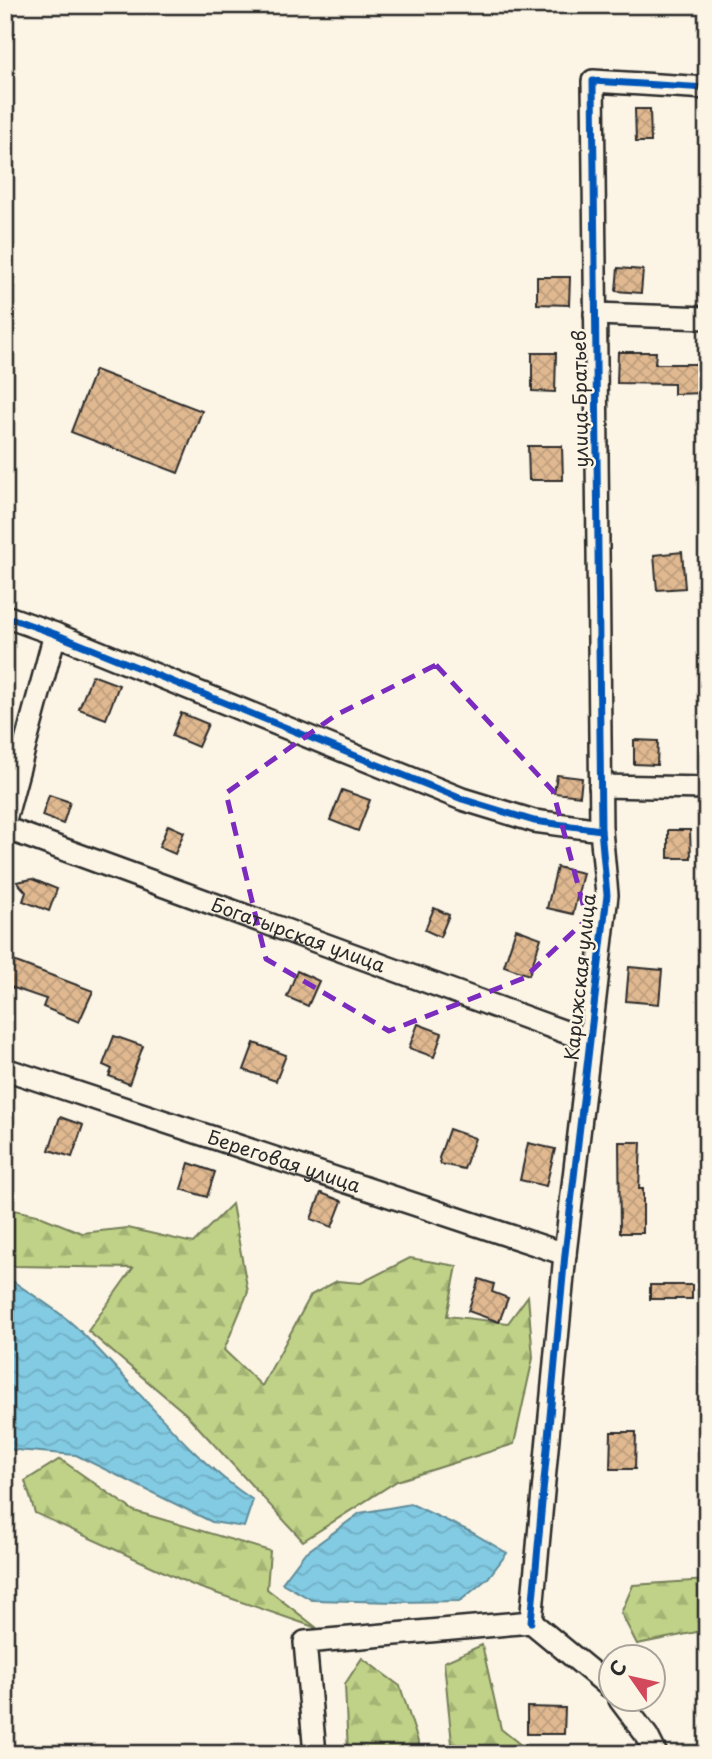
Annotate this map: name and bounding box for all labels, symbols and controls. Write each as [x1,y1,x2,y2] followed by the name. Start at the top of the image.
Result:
[564,330,594,468] street label: улица Братьев
[207,889,390,978] street label: Богатырская улица
[556,892,602,1062] street label: Карижская улица
[204,1122,365,1199] street label: Береговая улица
[596,1644,666,1714] north arrow
[601,1654,633,1682] text: С

